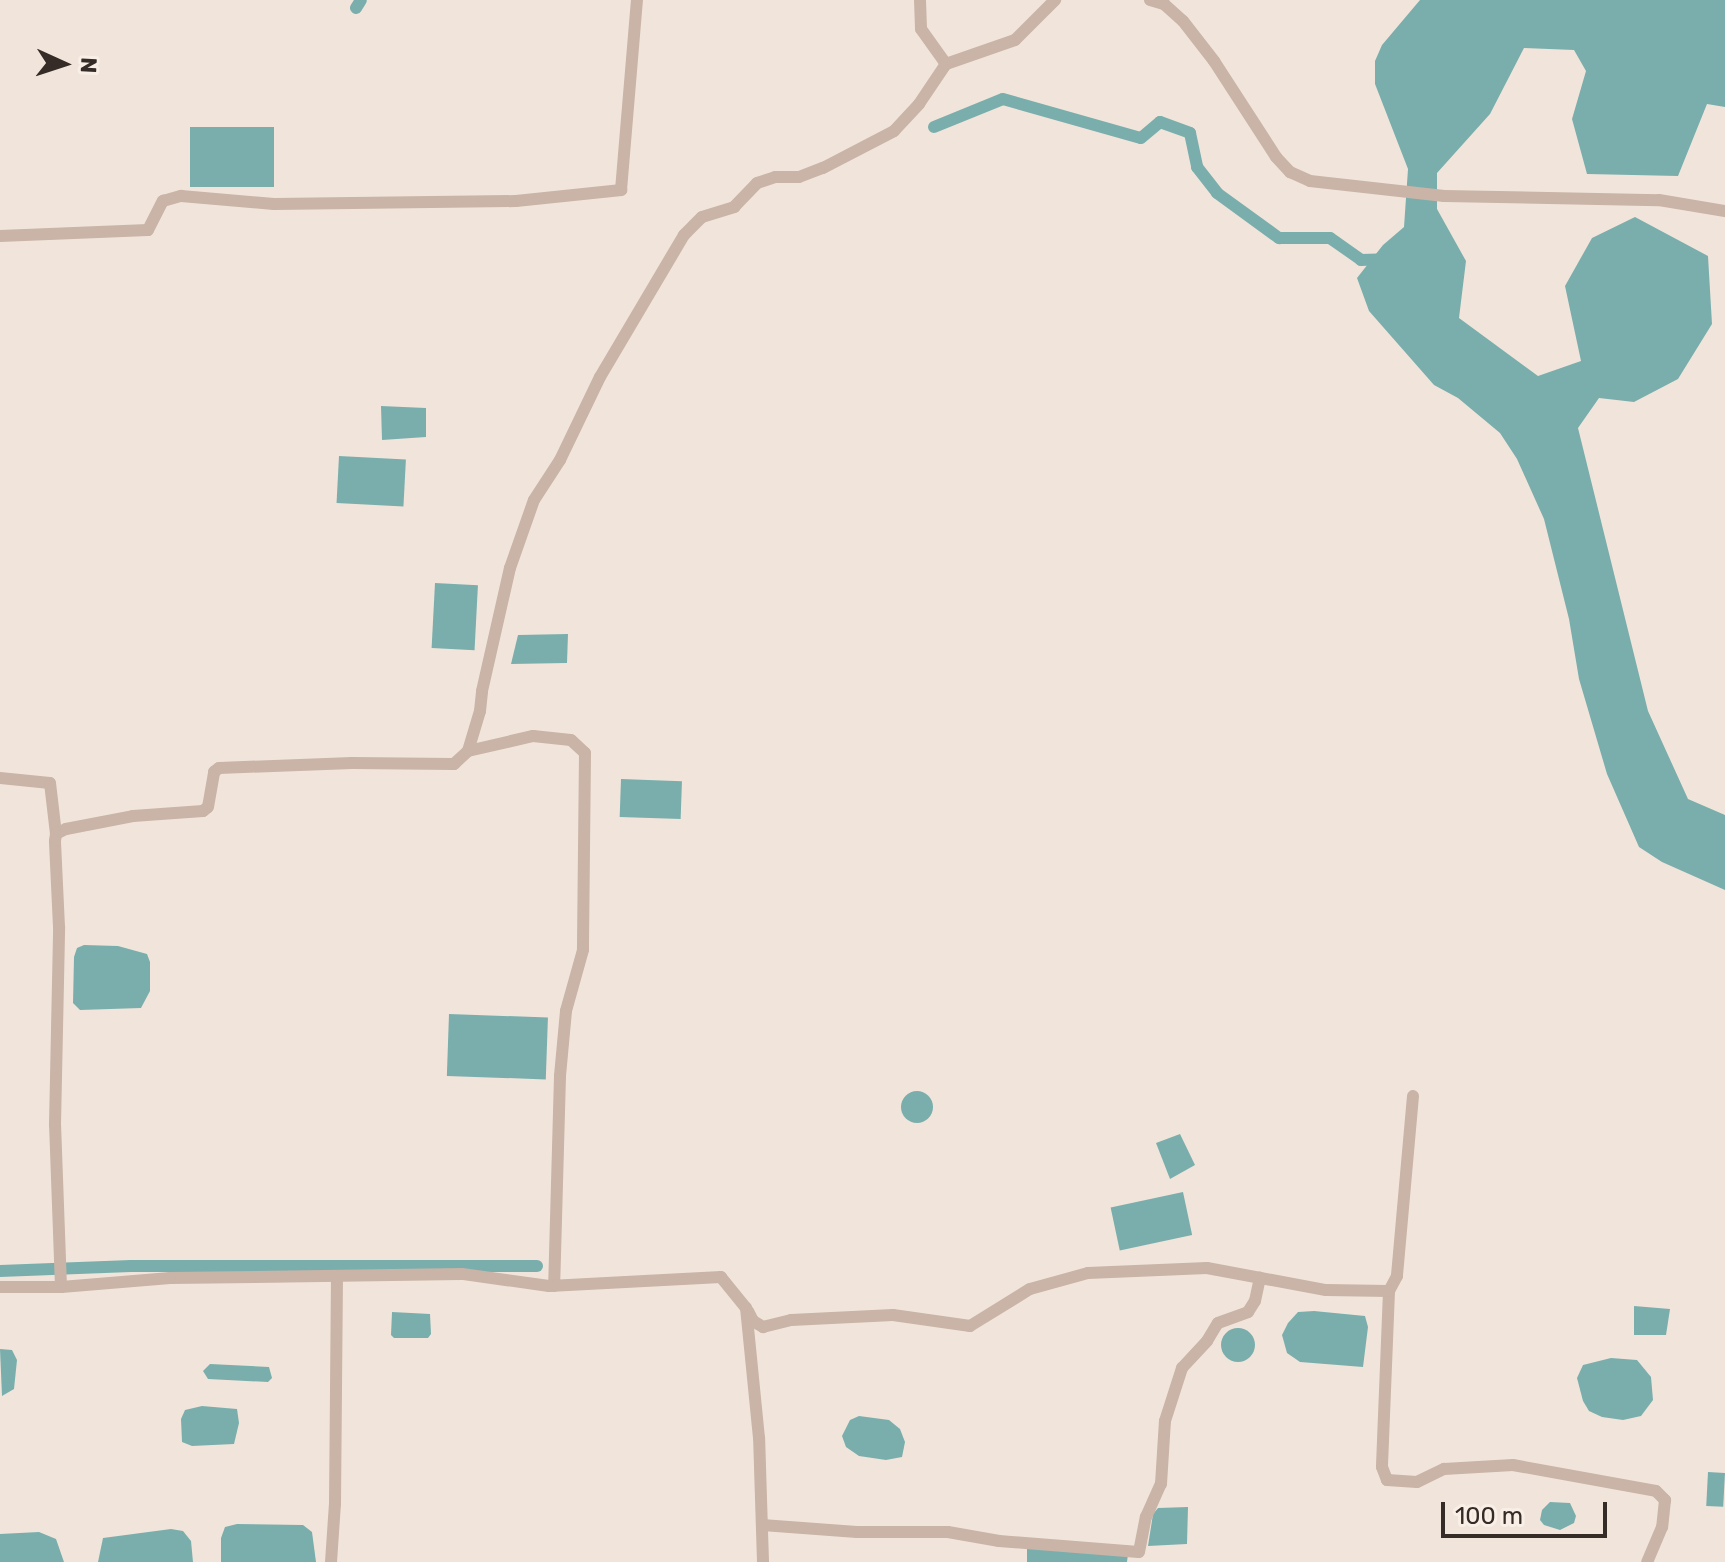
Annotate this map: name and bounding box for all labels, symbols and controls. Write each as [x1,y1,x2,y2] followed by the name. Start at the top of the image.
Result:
[24,24,104,104] north arrow
[75,57,102,74] text: N
[1445,1486,1611,1536] scale bar
[1455,1502,1523,1530] text: 100 m

